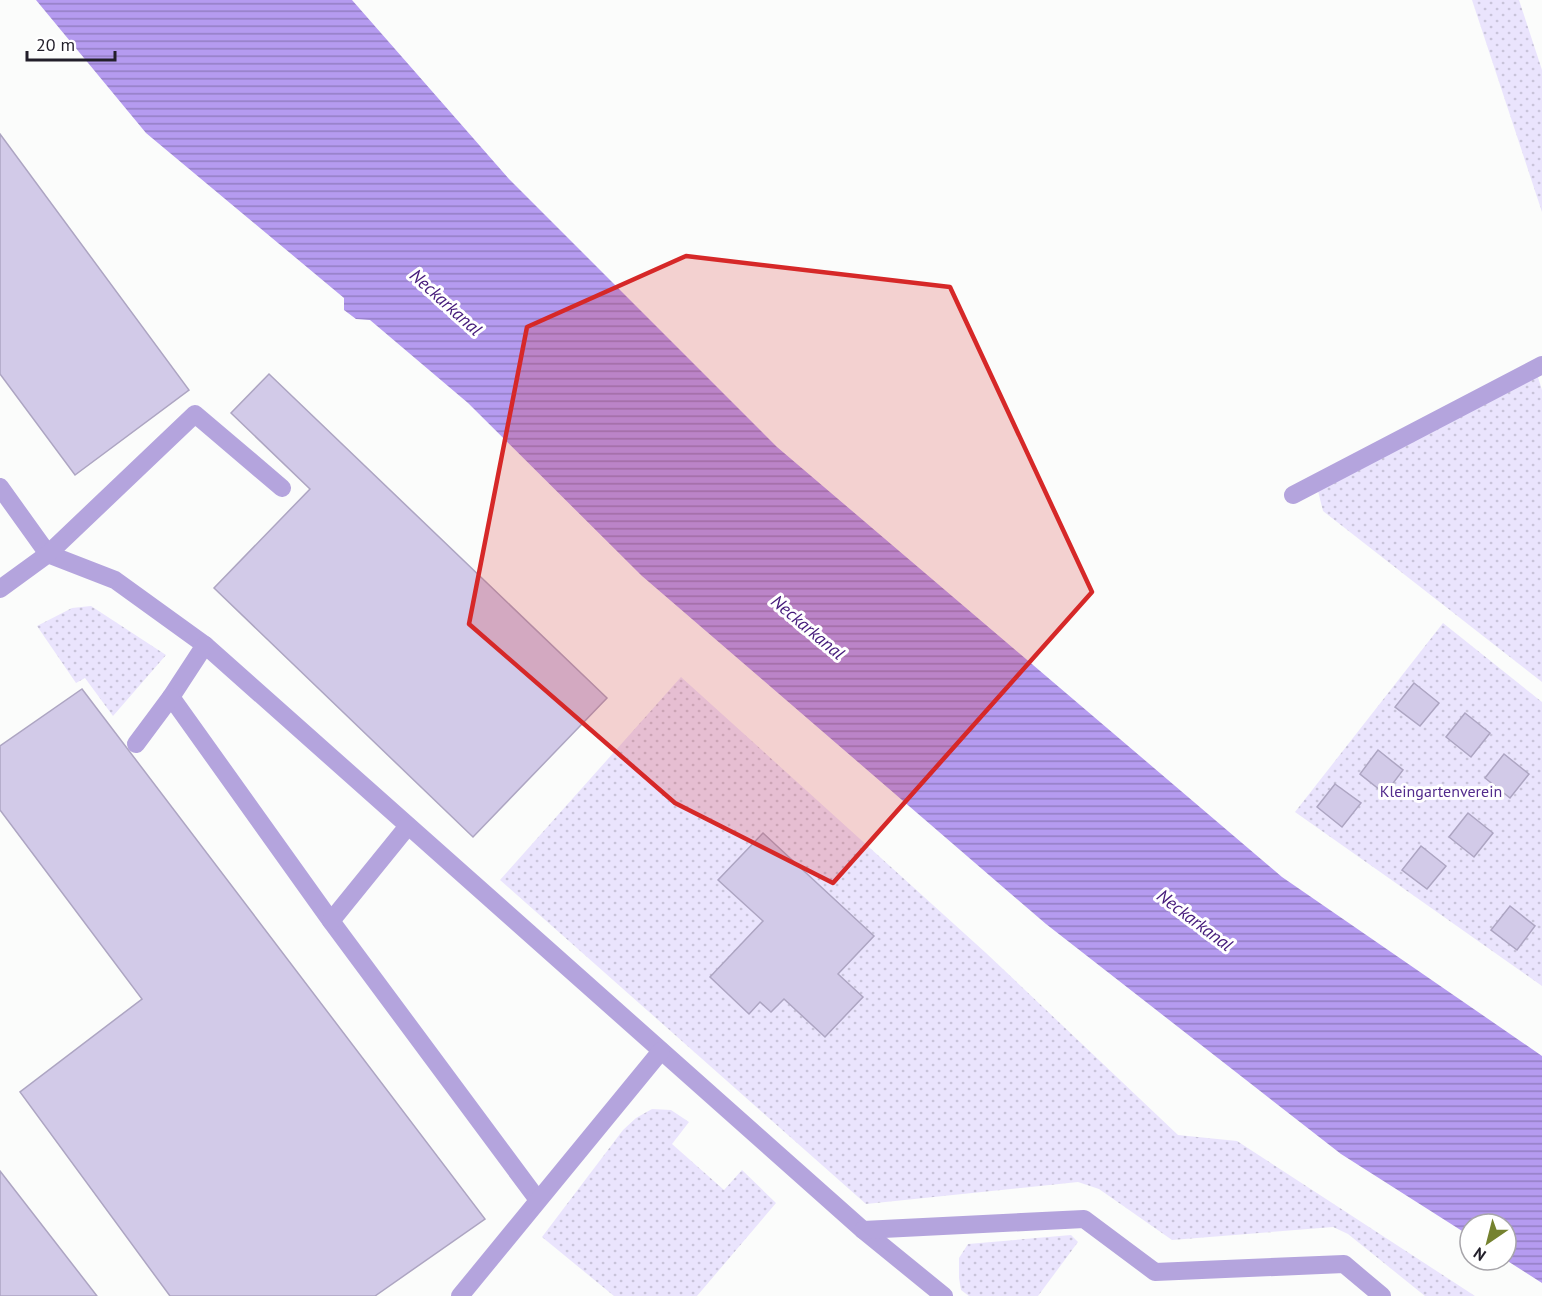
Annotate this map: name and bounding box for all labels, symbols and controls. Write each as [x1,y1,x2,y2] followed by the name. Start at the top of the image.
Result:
[27,24,116,62] scale bar
[36,33,75,56] text: 20 m
[405,264,487,340] water label: Neckarkanal
[766,590,850,665] water label: Neckarkanal
[1380,781,1502,801] park label: Kleingartenverein
[1152,884,1238,956] water label: Neckarkanal
[1458,1212,1518,1272] north arrow
[1469,1243,1489,1265] text: N

